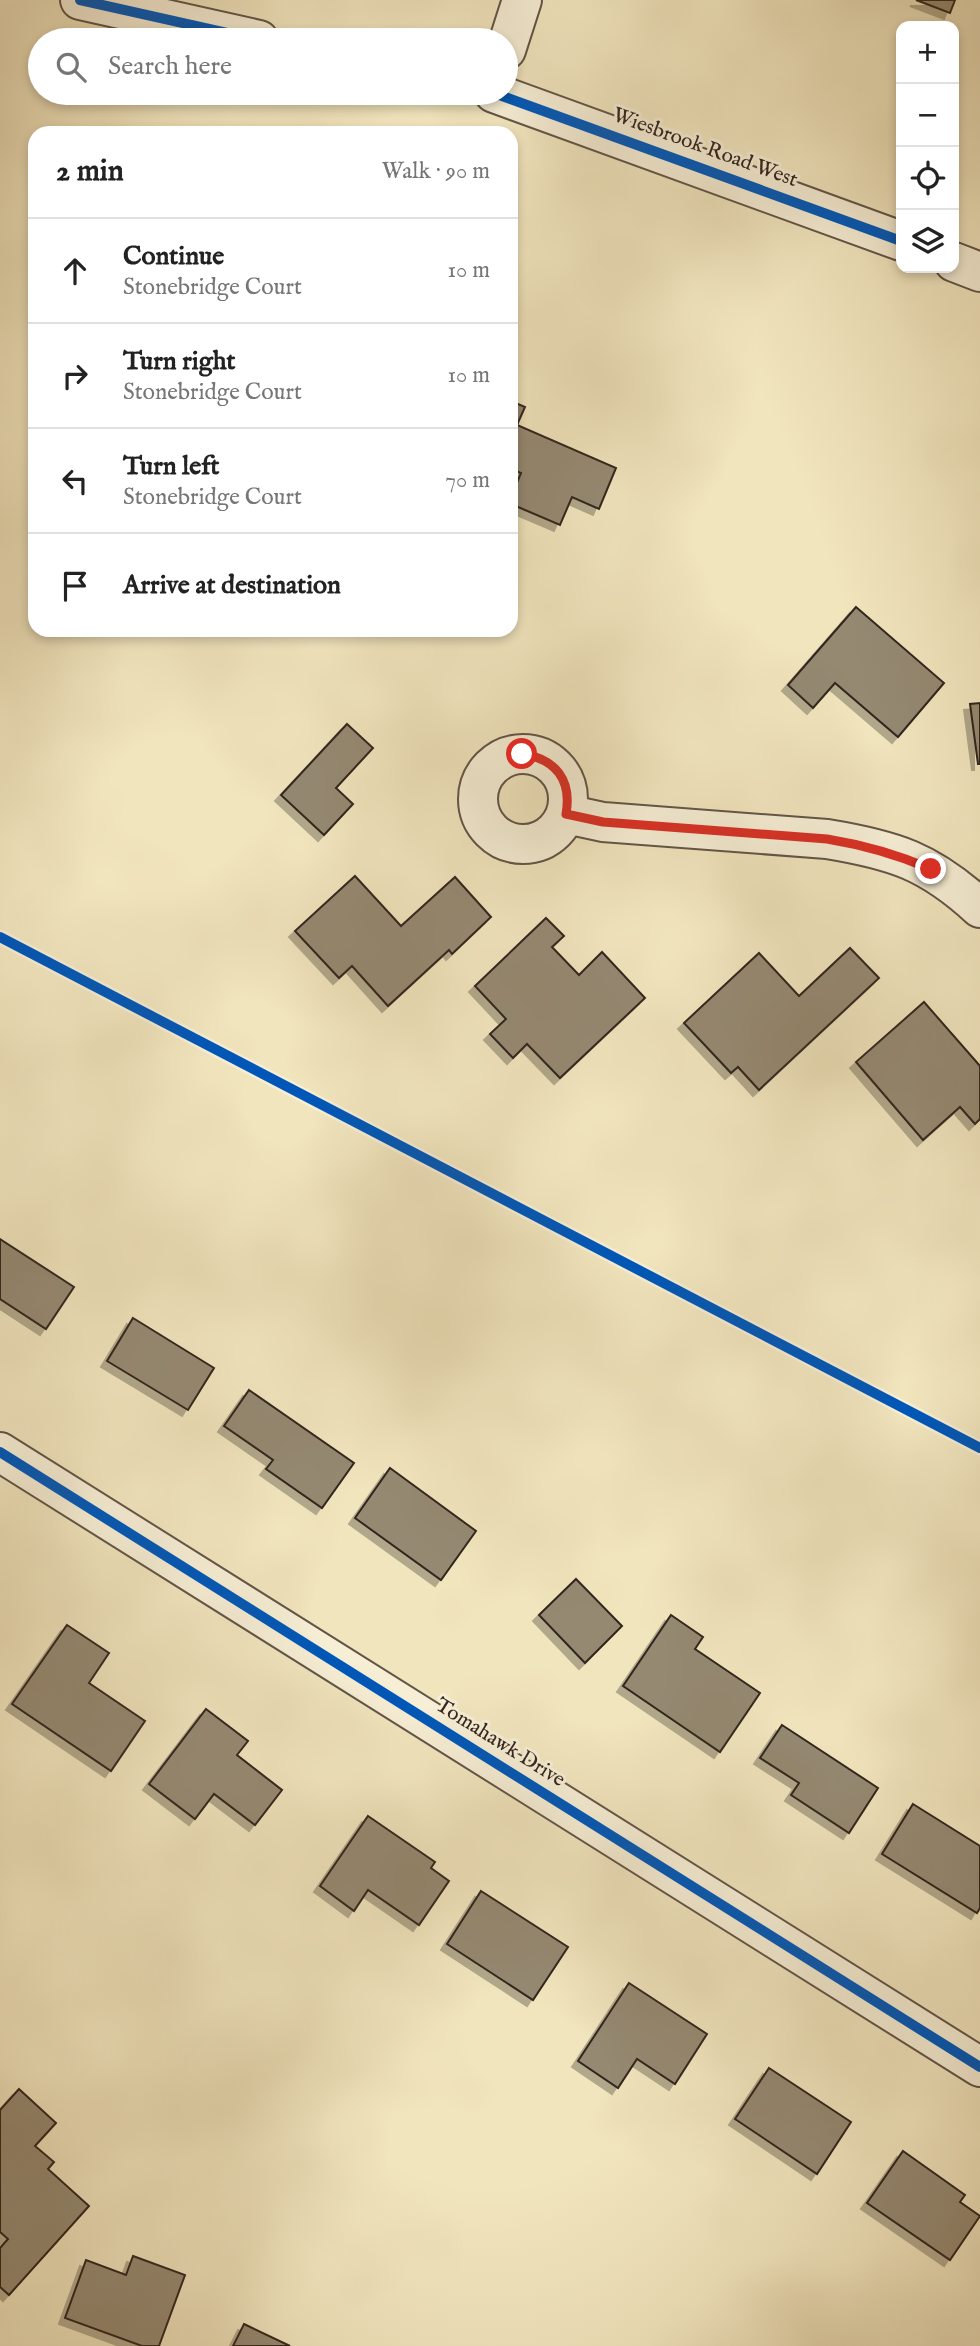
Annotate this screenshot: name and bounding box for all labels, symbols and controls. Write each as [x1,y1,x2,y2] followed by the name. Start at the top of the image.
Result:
[896,21,959,273] map controls
[896,21,959,84] button: +
[28,28,518,105] search box
[52,48,90,86] icon: search
[108,50,232,83] text: Search here
[896,84,959,147] button: −
[609,102,801,194] street label: Wiesbrook Road West
[896,147,959,210] button: locate
[56,153,124,191] text: 2 min
[382,157,490,186] text: Walk · 90 m
[896,210,959,273] button: layers
[123,240,224,273] text: Continue
[56,252,94,290] icon: ahead
[447,256,490,285] text: 10 m
[123,273,302,302] text: Stonebridge Court
[123,345,236,378] text: Turn right
[56,357,94,395] icon: right
[447,361,490,390] text: 10 m
[123,378,302,407] text: Stonebridge Court
[123,450,220,483] text: Turn left
[56,462,94,500] icon: left
[445,466,490,495] text: 70 m
[123,483,302,512] text: Stonebridge Court
[56,567,94,605] icon: arrive
[123,569,341,602] text: Arrive at destination
[506,738,537,769] route start
[915,853,946,884] route end
[430,1692,570,1794] street label: Tomahawk Drive

